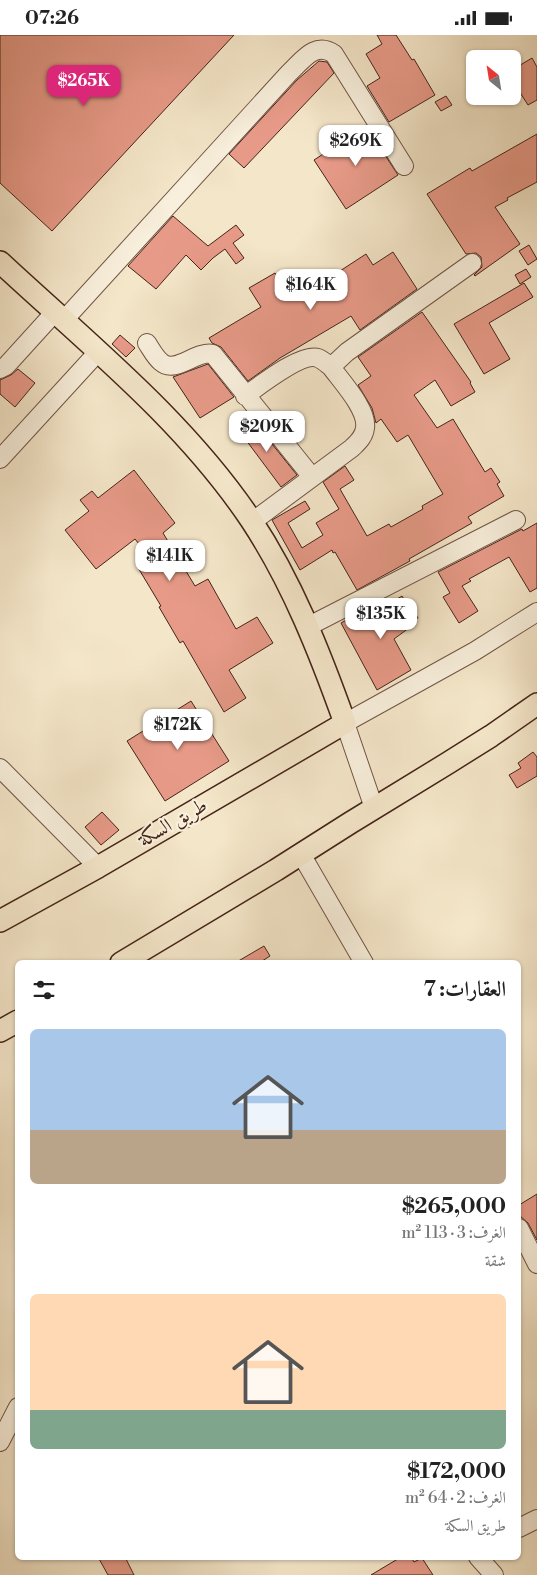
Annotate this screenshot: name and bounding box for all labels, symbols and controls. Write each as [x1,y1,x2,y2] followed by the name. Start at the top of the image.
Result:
[25,6,79,30] text: 07:26
[466,50,521,105] north arrow
[466,50,521,105] map controls
[49,65,119,107] pin: $265K
[58,71,110,91] text: $265K
[321,125,391,167] pin: $269K
[330,131,382,151] text: $269K
[276,269,346,311] pin: $164K
[286,275,336,295] text: $164K
[232,411,302,453] pin: $209K
[240,417,294,437] text: $209K
[135,539,205,582] pin: $141K
[146,546,194,566] text: $141K
[346,597,416,640] pin: $135K
[356,604,406,624] text: $135K
[143,709,213,751] pin: $172K
[154,715,202,735] text: $172K
[133,793,212,853] street label: طريق السكة
[30,976,58,1004] icon: filters
[423,977,506,1003] text: العقارات: 7
[223,1062,313,1152] icon: home
[402,1194,506,1220] text: $265,000
[402,1223,506,1243] text: الغرف: 3 · 113 m²
[485,1251,506,1271] text: شقة
[223,1327,313,1417] icon: home
[407,1459,506,1485] text: $172,000
[405,1488,506,1508] text: الغرف: 2 · 64 m²
[445,1516,506,1536] text: طريق السكة

